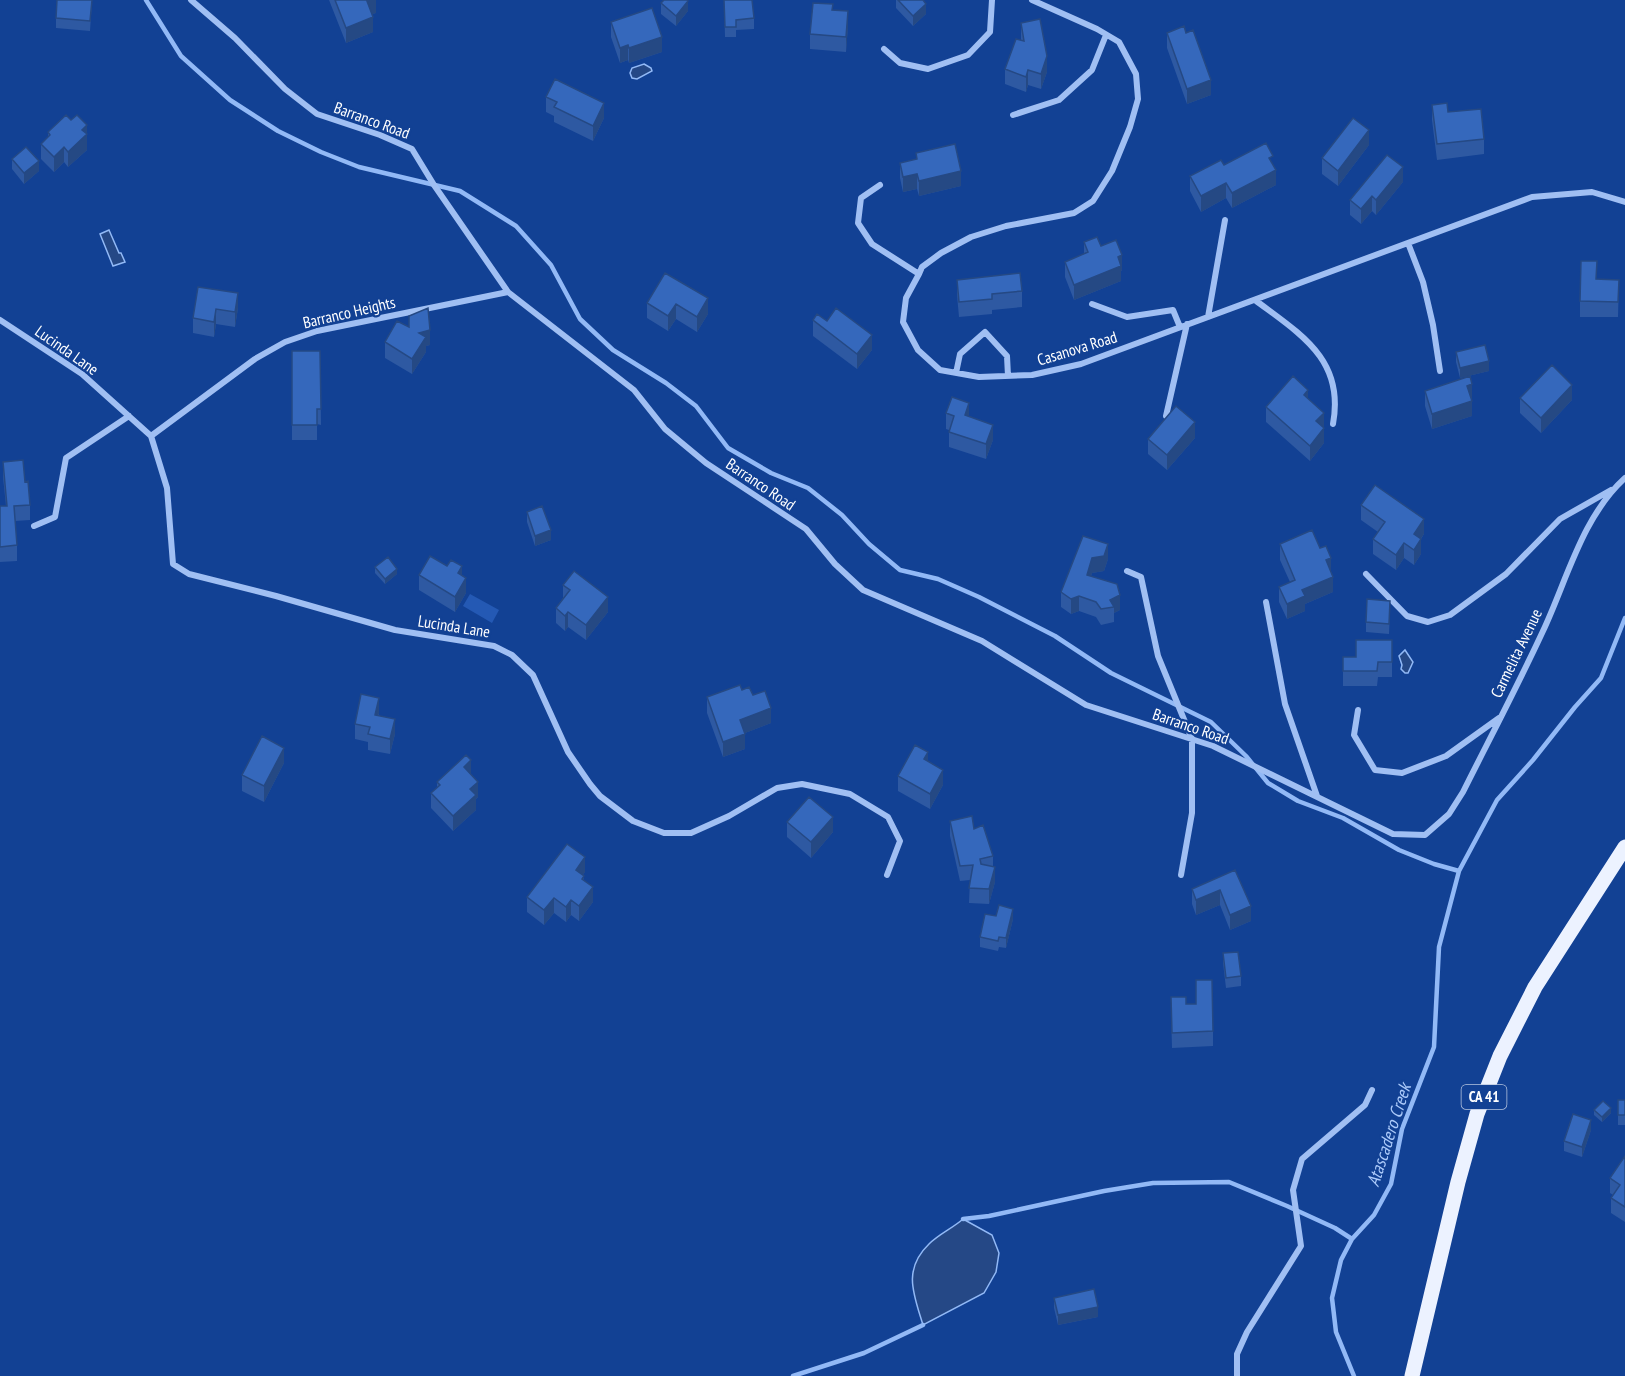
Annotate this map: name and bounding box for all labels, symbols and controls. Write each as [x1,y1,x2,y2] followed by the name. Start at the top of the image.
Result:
[331,97,413,143] street label: Barranco Road
[301,292,397,332] street label: Barranco Heights
[31,321,103,379] street label: Lucinda Lane
[1035,326,1119,370] street label: Casanova Road
[723,454,799,514] street label: Barranco Road
[1486,605,1546,701] street label: Carmelita Avenue
[417,610,491,642] street label: Lucinda Lane
[1150,704,1232,748] street label: Barranco Road
[1361,1079,1417,1189] water label: Atascadero Creek
[1462,1085,1506,1109] road number: CA 41

